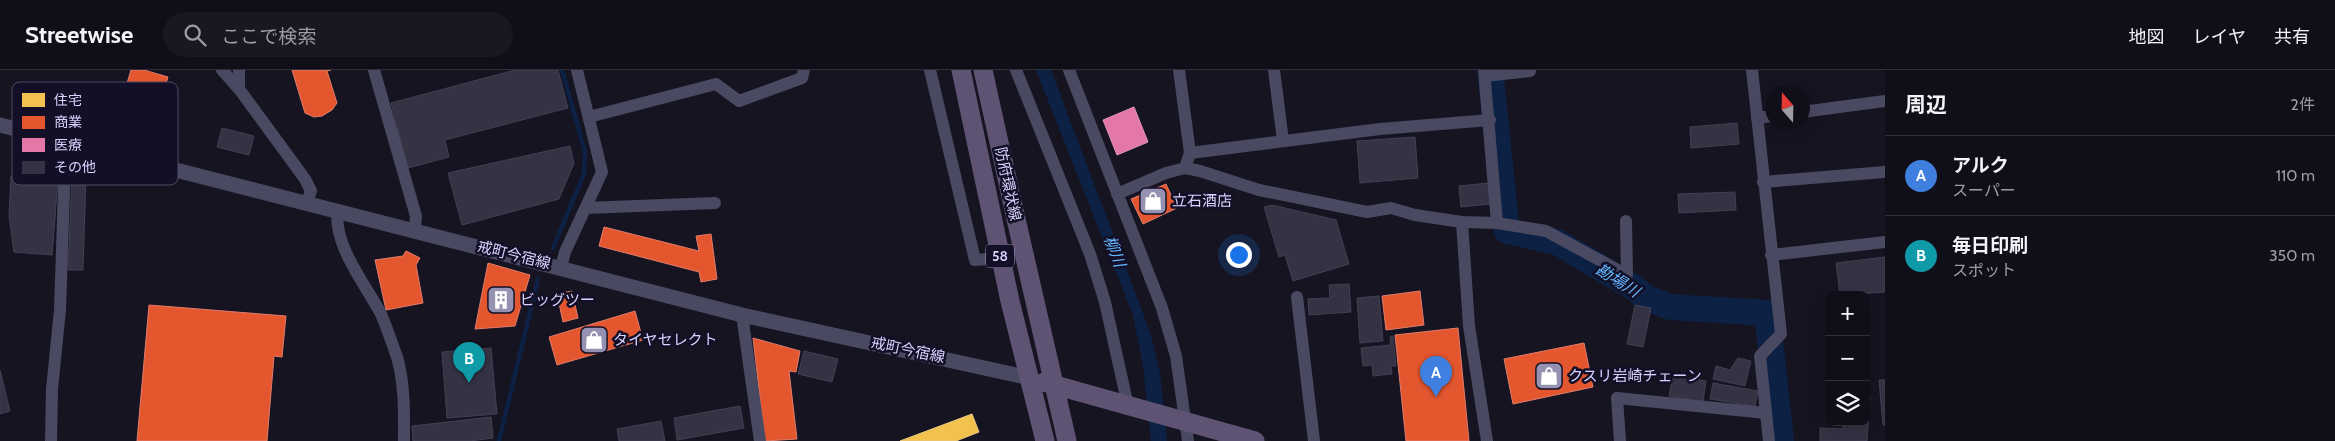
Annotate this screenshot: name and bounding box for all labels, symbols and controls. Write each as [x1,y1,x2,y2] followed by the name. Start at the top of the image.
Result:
[163,12,513,57] search box
[25,20,133,49] text: Streetwise
[181,21,209,49] icon: search
[221,25,316,48] text: ここで検索
[2129,26,2165,48] text: 地図
[2193,26,2246,48] text: レイヤ
[2274,26,2310,48] text: 共有
[12,82,178,185] legend
[1765,85,1810,130] north arrow
[54,91,82,109] text: 住宅
[1905,92,1947,117] text: 周辺
[2291,95,2315,114] text: 2件
[54,113,82,131] text: 商業
[54,136,82,154] text: 医療
[991,145,1025,223] street label: 防府環状線
[1952,154,2009,177] text: アルク
[54,158,96,176] text: その他
[1916,166,1926,185] text: A
[2276,166,2315,185] text: 110 m
[1952,181,2016,200] text: スーパー
[1138,186,1168,216] shop icon: 立石酒店
[1172,192,1232,210] place label: 立石酒店
[1100,233,1130,271] water label: 柳川
[1952,234,2028,257] text: 毎日印刷
[475,237,553,273] street label: 戒町今宿線
[1226,242,1252,268] your location
[986,245,1014,268] road number: 58
[1916,246,1926,265] text: B
[2269,246,2315,265] text: 350 m
[1592,260,1645,302] water label: 勘場川
[1952,261,2016,280] text: スポット
[486,285,516,315] building icon: ビッグツー
[520,291,595,309] place label: ビッグツー
[1825,291,1870,426] map controls
[1825,291,1870,336] button: +
[579,325,609,355] shop icon: タイヤセレクト
[613,331,718,349] place label: タイヤセレクト
[869,333,947,367] street label: 戒町今宿線
[1825,336,1870,381] button: −
[453,342,485,383] pin: B
[1420,356,1452,397] pin: A
[1534,361,1564,391] shop icon: クスリ岩崎チェーン
[1568,367,1702,385] place label: クスリ岩崎チェーン
[1825,381,1870,426] button: layers

